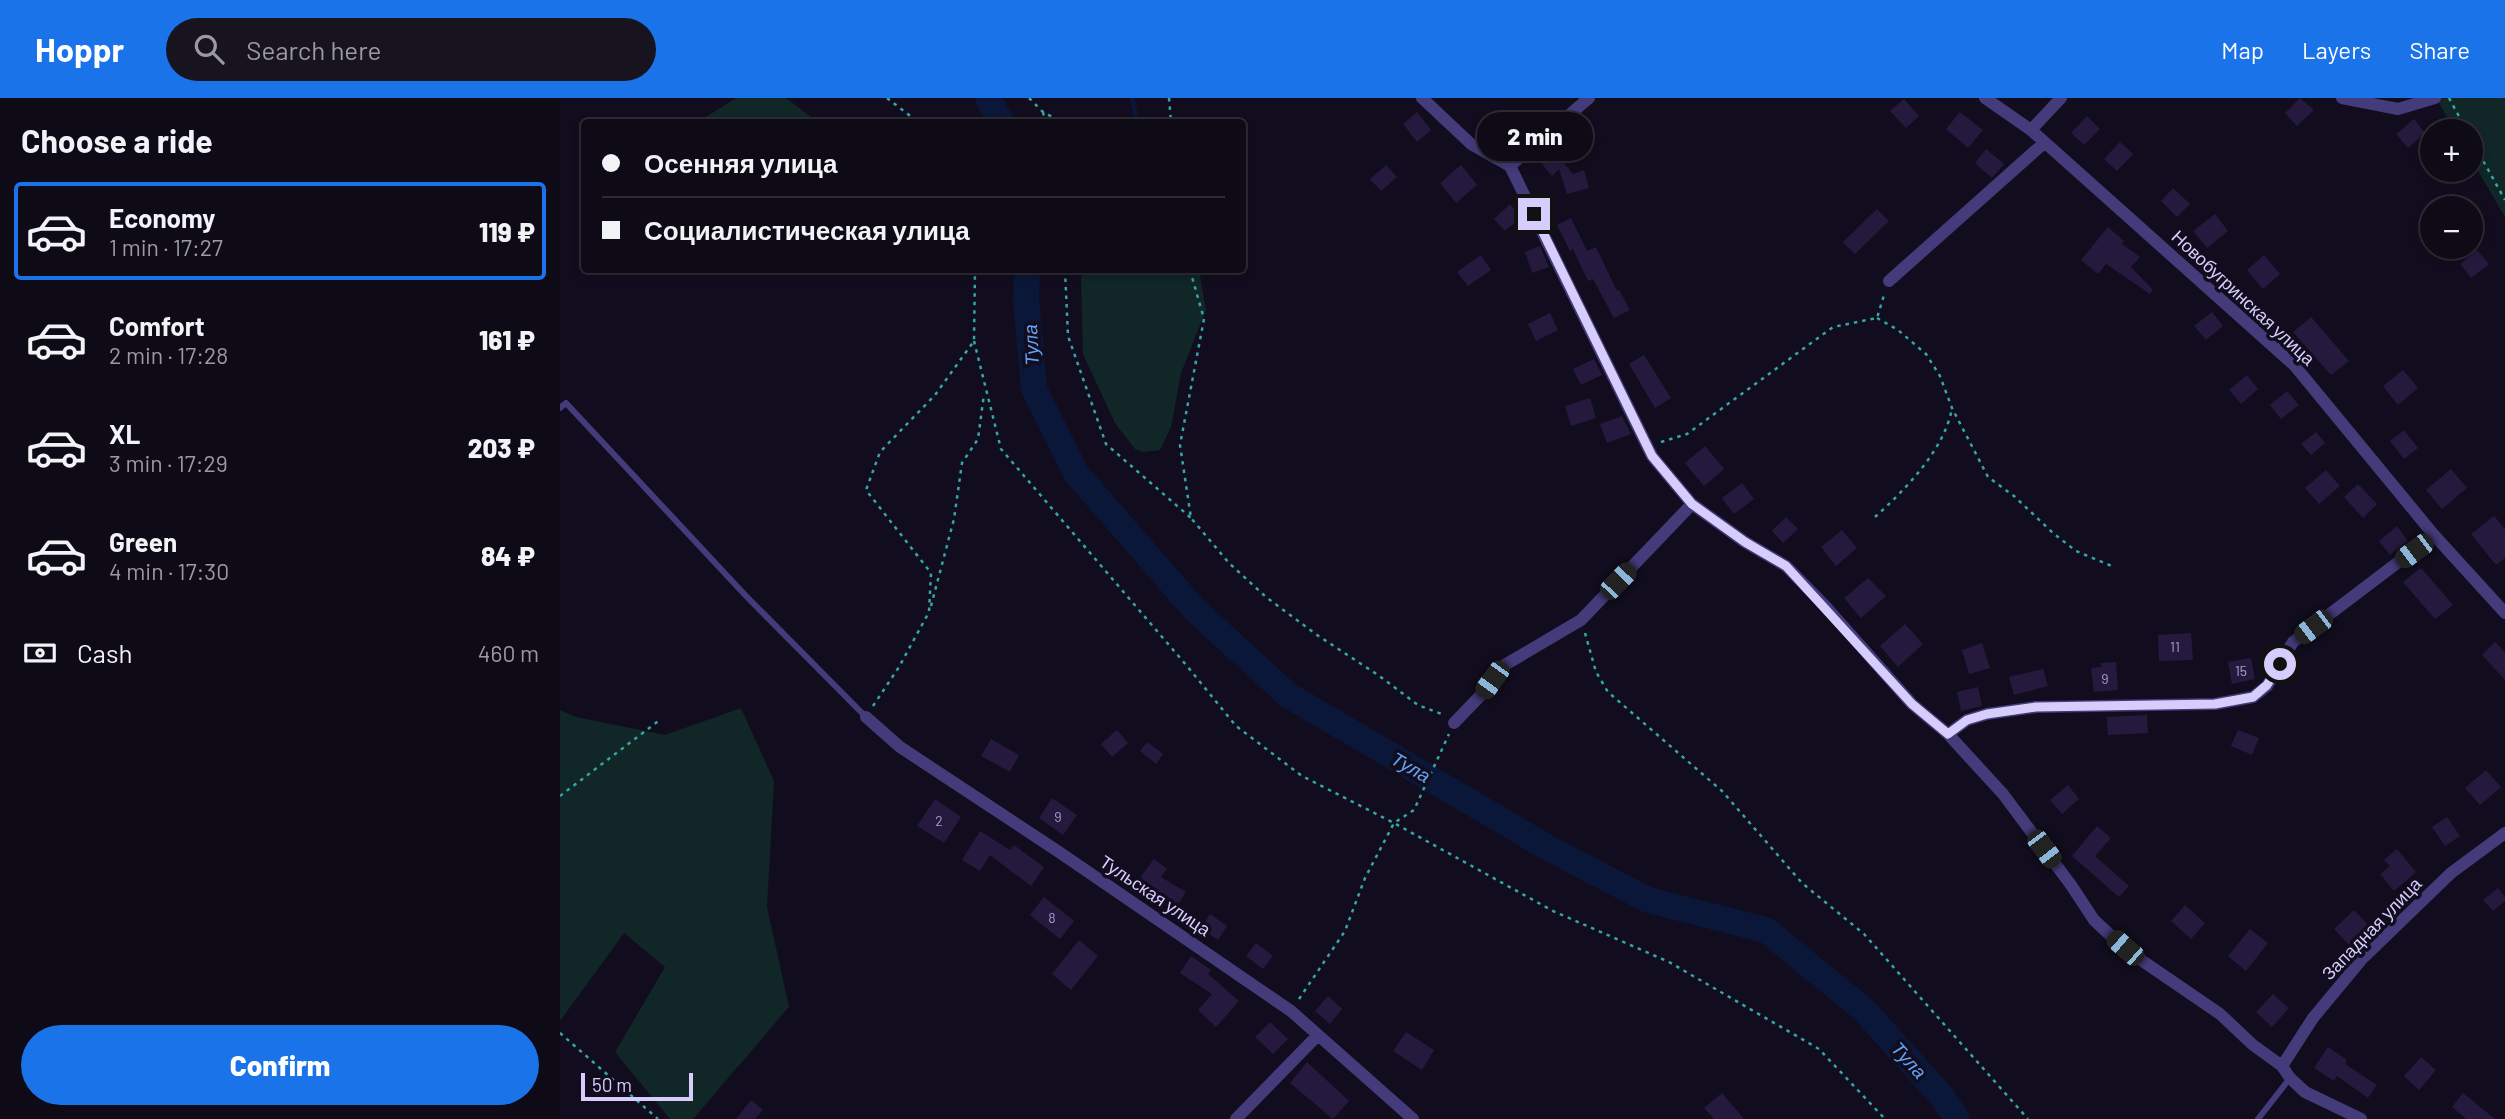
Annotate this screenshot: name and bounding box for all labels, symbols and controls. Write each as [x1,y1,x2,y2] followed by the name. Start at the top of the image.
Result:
[166,18,656,81] search box
[35,29,124,69] text: Hoppr
[190,30,228,68] icon: search
[246,34,381,65] text: Search here
[2221,35,2264,64] text: Map
[2302,35,2371,64] text: Layers
[2409,35,2470,64] text: Share
[1476,113,1592,162] callout: 2 min
[2420,119,2483,259] map controls
[2420,119,2483,182] button: +
[21,121,213,159] text: Choose a ride
[1507,122,1563,150] text: 2 min
[644,147,837,178] text: Осенняя улица
[2420,196,2483,259] button: −
[1518,198,1550,230] route end
[25,200,88,263] icon: car
[109,202,215,233] text: Economy
[644,214,970,245] text: Социалистическая улица
[479,216,535,247] text: 119 ₽
[2167,225,2321,370] street label: Новобугринская улица
[109,233,223,261] text: 1 min · 17:27
[25,308,88,371] icon: car
[109,310,205,341] text: Comfort
[479,324,535,355] text: 161 ₽
[1018,324,1043,366] water label: Тула
[109,341,228,369] text: 2 min · 17:28
[25,416,88,479] icon: car
[109,418,140,449] text: XL
[468,432,535,463] text: 203 ₽
[109,449,228,477] text: 3 min · 17:29
[25,524,88,587] icon: car
[109,526,177,557] text: Green
[2391,530,2438,572] car
[481,540,535,571] text: 84 ₽
[109,557,229,585] text: 4 min · 17:30
[1596,559,1641,603] car
[2290,606,2337,648] car
[21,634,59,672] icon: cash
[77,637,132,668] text: Cash
[2170,638,2180,655] house number: 11
[478,639,539,667] text: 460 m
[2264,648,2296,680] route start
[1472,657,1513,703] car
[2235,662,2247,679] house number: 15
[2101,670,2109,687] house number: 9
[1388,746,1435,787] water label: Тула
[1054,808,1062,825] house number: 9
[935,812,943,829] house number: 2
[2023,826,2066,872] car
[1096,850,1216,941] street label: Тульская улица
[2317,872,2426,984] street label: Западная улица
[1048,909,1056,926] house number: 8
[2103,926,2148,970] car
[21,1025,539,1105] button: Confirm
[1887,1037,1932,1083] water label: Тула
[581,1070,693,1102] scale bar
[592,1073,632,1096] text: 50 m

